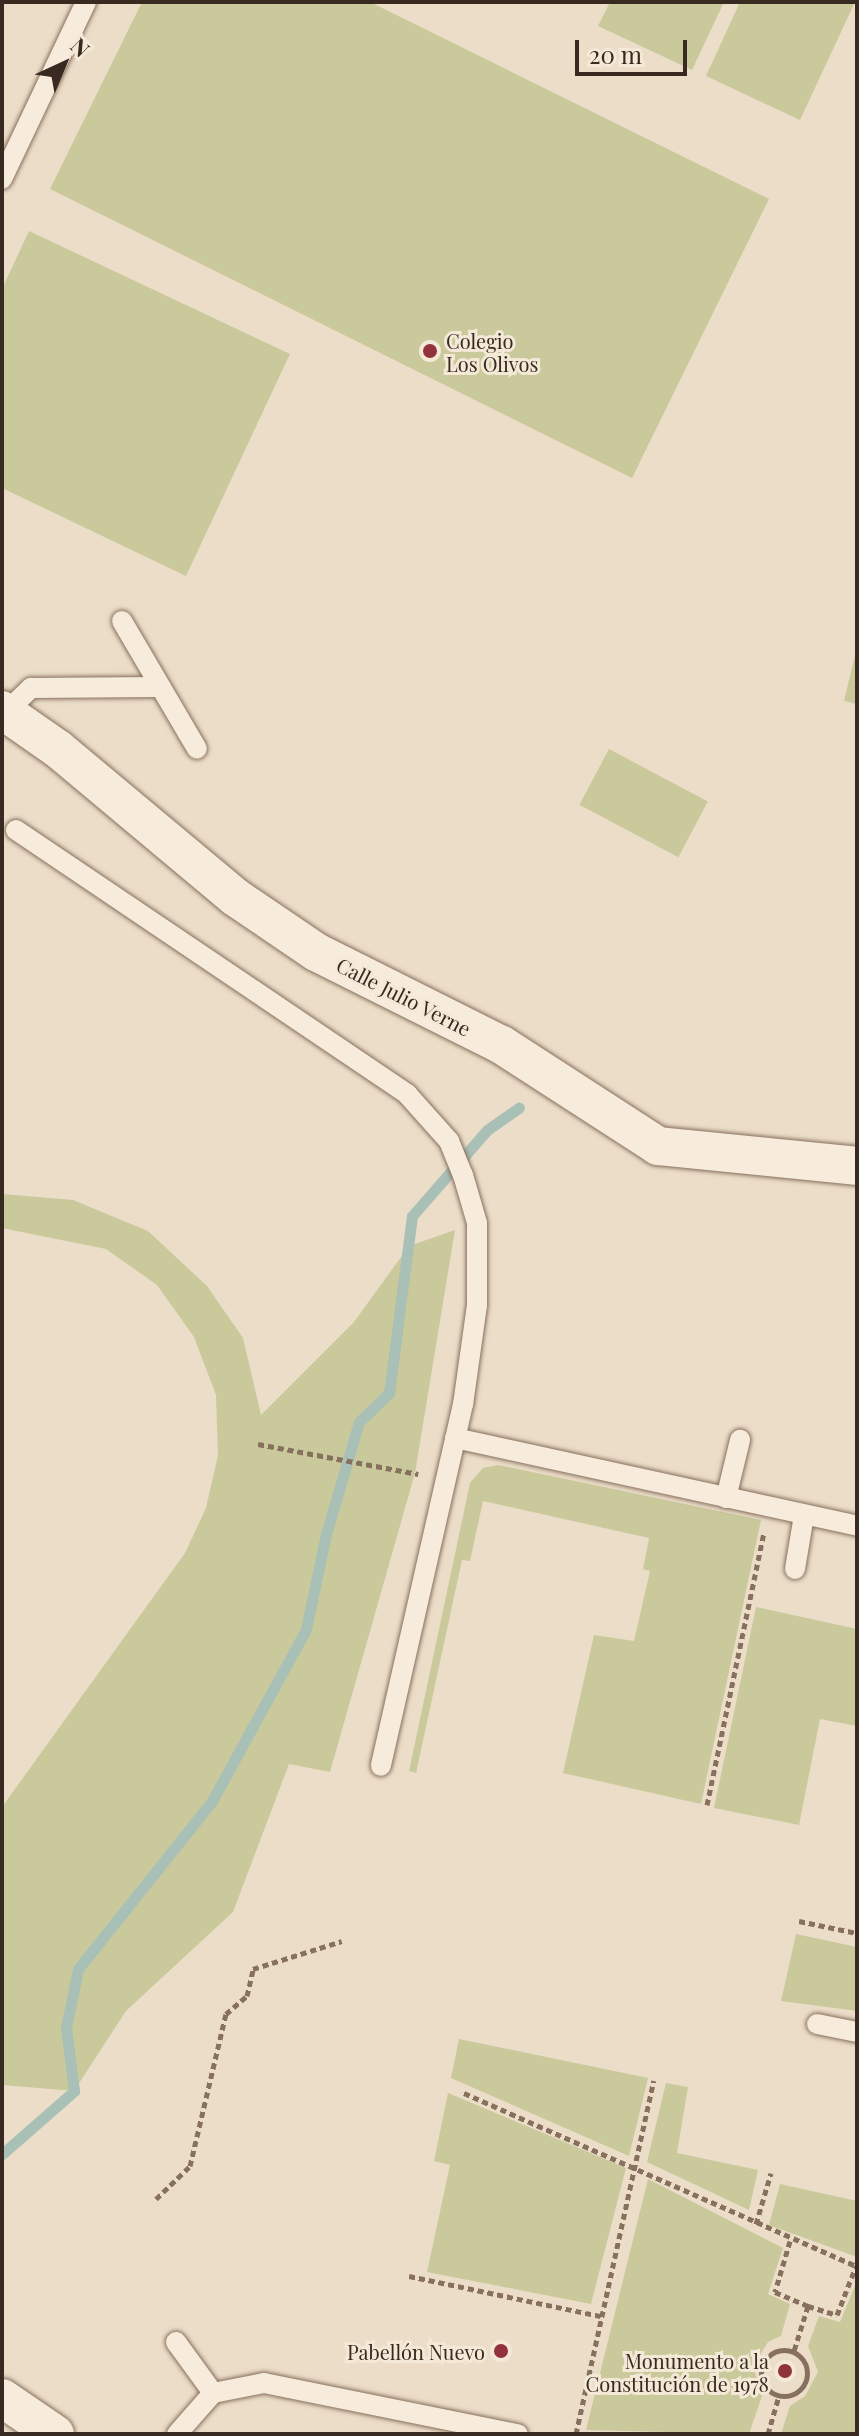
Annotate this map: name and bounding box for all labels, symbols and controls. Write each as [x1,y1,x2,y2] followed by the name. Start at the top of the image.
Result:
[24,24,104,104] north arrow
[579,24,691,74] scale bar
[65,30,97,63] text: N
[589,38,642,70] text: 20 m
[446,328,538,375] place label: Colegio Los Olivos
[421,342,439,360] marker: Colegio Los Olivos
[333,952,475,1040] street label: Calle Julio Verne
[347,2339,485,2363] place label: Pabellón Nuevo
[492,2342,510,2360] marker: Pabellón Nuevo
[585,2348,769,2395] place label: Monumento a la Constitución de 1978
[776,2362,794,2380] marker: Monumento a la Constitución de 1978

